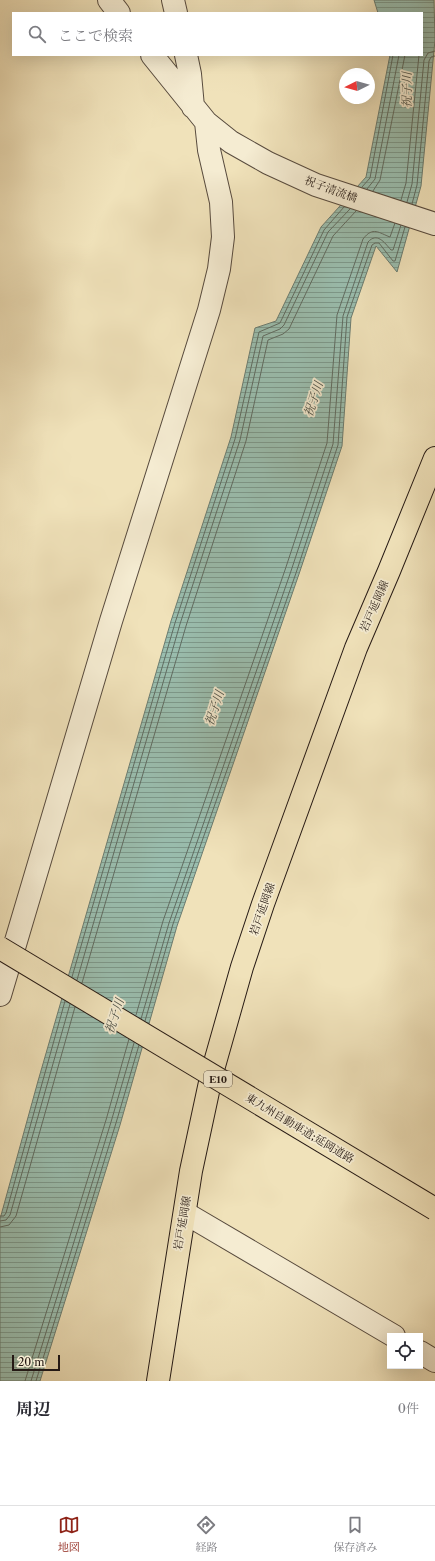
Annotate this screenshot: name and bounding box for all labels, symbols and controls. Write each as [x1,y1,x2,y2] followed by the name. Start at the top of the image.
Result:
[12,12,423,56] search box
[26,23,48,45] icon: search
[58,26,133,45] text: ここで検索
[339,68,375,104] north arrow
[399,70,414,108] water label: 祝子川
[303,173,359,205] street label: 祝子清流橋
[300,378,326,418] water label: 祝子川
[356,578,392,634] street label: 岩戸延岡線
[201,687,227,727] water label: 祝子川
[246,881,278,937] street label: 岩戸延岡線
[101,995,127,1035] water label: 祝子川
[204,1071,232,1087] road number: E10
[243,1090,357,1166] street label: 東九州自動車道;延岡道路
[170,1195,194,1251] street label: 岩戸延岡線
[387,1333,423,1369] map controls
[387,1333,423,1369] button: locate
[12,1353,60,1372] scale bar
[18,1355,44,1369] text: 20 m
[16,1399,50,1419] text: 周辺
[398,1400,419,1416] text: 0件
[58,1514,80,1554] tab: 地図
[195,1514,217,1554] tab: 経路
[333,1514,377,1554] tab: 保存済み

